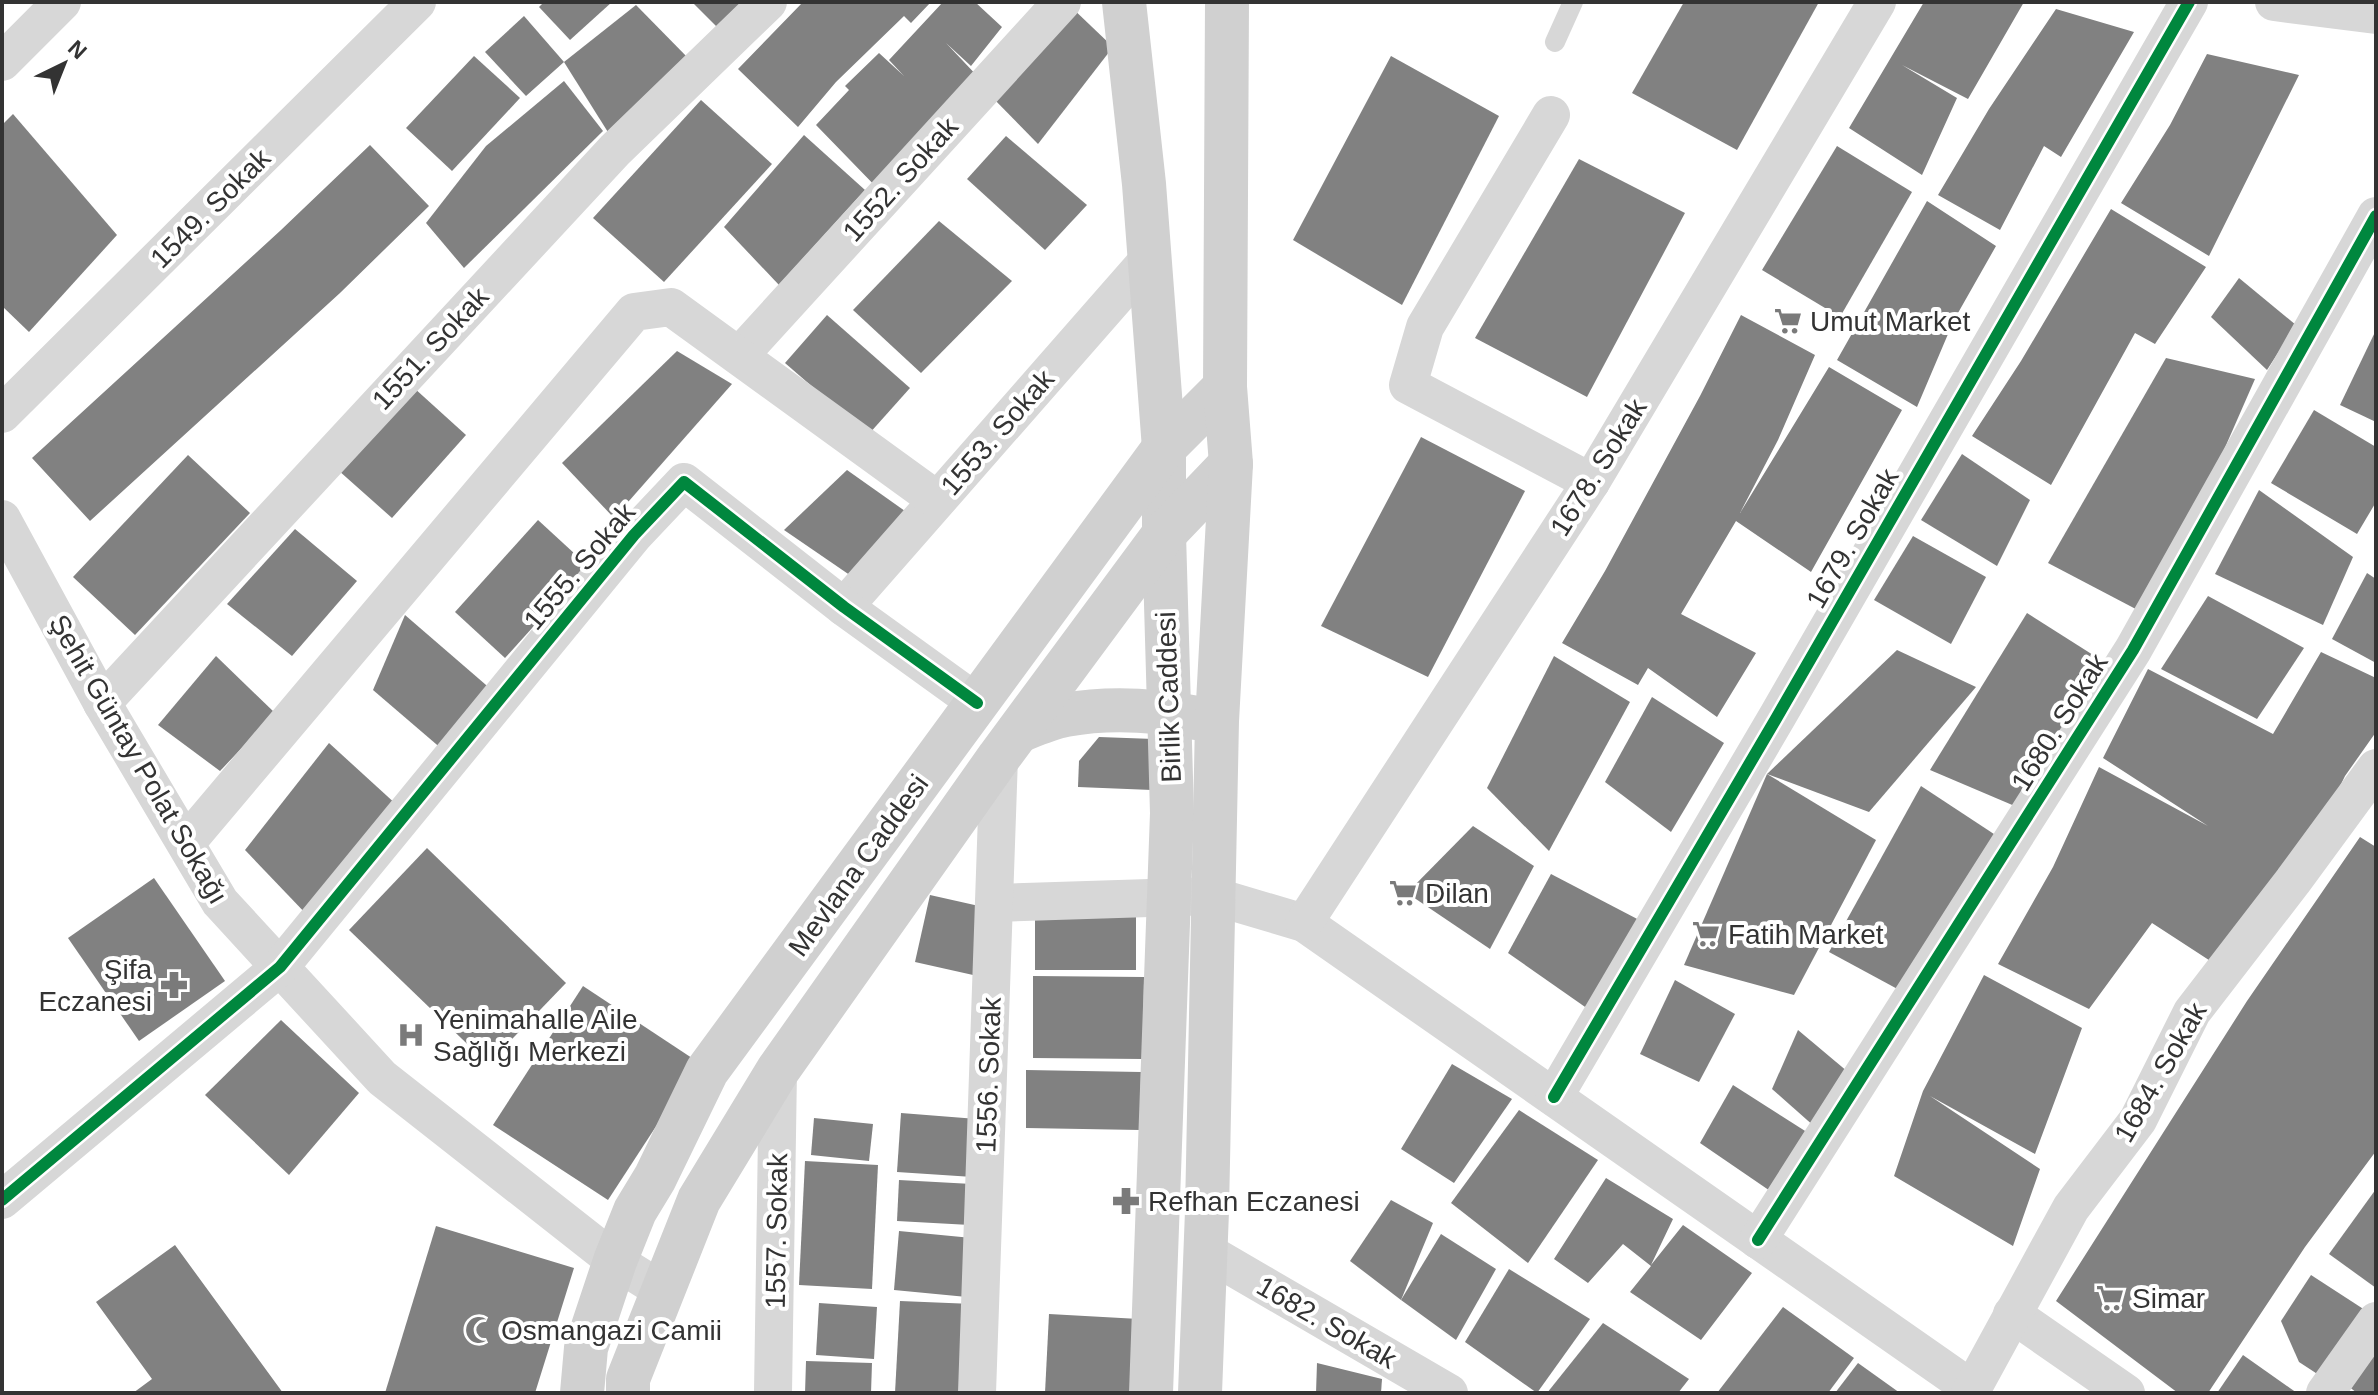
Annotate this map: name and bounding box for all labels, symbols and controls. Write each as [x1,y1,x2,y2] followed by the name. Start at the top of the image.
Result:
[24,24,104,104] north arrow
[63,35,92,64] text: N
[837,110,965,248] street label: 1552. Sokak
[144,142,277,274] street label: 1549. Sokak
[366,280,495,416] street label: 1551. Sokak
[1773,306,1803,336] supermarket icon: Umut Market
[1810,306,1970,337] place label: Umut Market
[935,363,1061,501] street label: 1553. Sokak
[1544,392,1653,541] street label: 1678. Sokak
[1800,462,1905,613] street label: 1679. Sokak
[517,496,642,636] street label: 1555. Sokak
[43,609,234,909] street label: Şehit Güntay Polat Sokağı
[1150,611,1187,783] street label: Birlik Caddesi
[2005,647,2114,796] street label: 1680. Sokak
[782,769,935,962] street label: Mevlana Caddesi
[1388,878,1418,908] supermarket icon: Dilan
[1425,878,1489,909] place label: Dilan
[1691,919,1721,949] supermarket icon: Fatih Market
[1728,919,1884,950] place label: Fatih Market
[38,954,152,1017] place label: Şifa Eczanesi
[159,970,189,1000] pharmacy icon: Şifa Eczanesi
[970,996,1007,1153] street label: 1556. Sokak
[2108,996,2213,1147] street label: 1684. Sokak
[433,1004,637,1067] place label: Yenimahalle Aile Sağlığı Merkezi
[396,1020,426,1050] hospital icon: Yenimahalle Aile Sağlığı Merkezi
[760,1152,793,1309] street label: 1557. Sokak
[1111,1186,1141,1216] pharmacy icon: Refhan Eczanesi
[1148,1186,1360,1217] place label: Refhan Eczanesi
[1252,1270,1403,1375] street label: 1682. Sokak
[2095,1283,2125,1313] supermarket icon: Simar
[2132,1283,2205,1314] place label: Simar
[464,1315,494,1345] mosque icon: Osmangazi Camii
[501,1315,722,1346] place label: Osmangazi Camii

